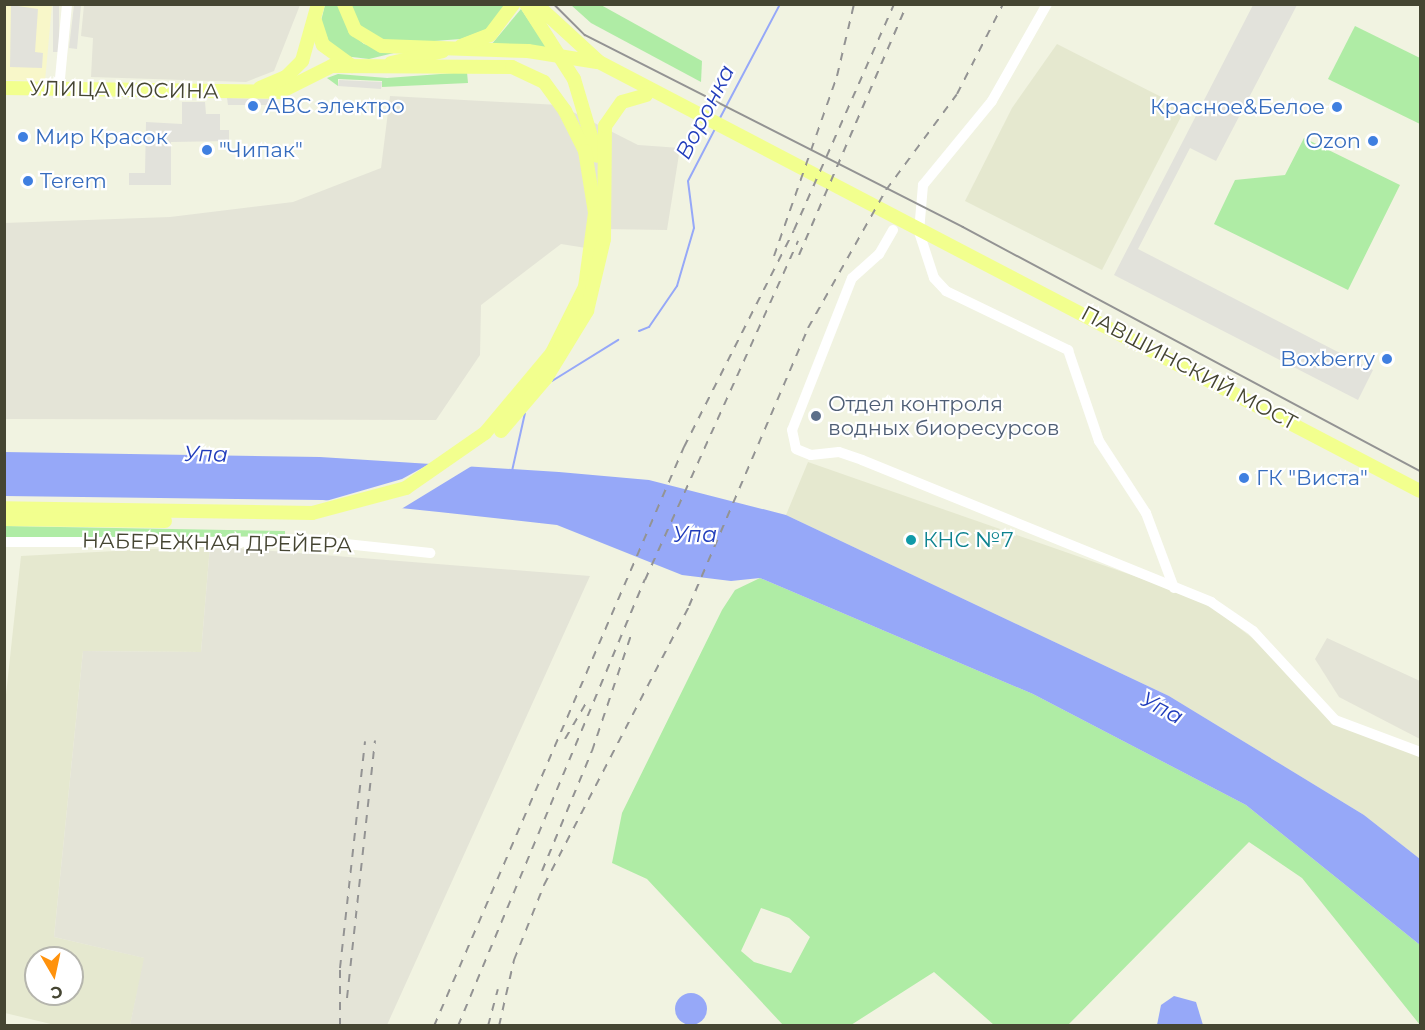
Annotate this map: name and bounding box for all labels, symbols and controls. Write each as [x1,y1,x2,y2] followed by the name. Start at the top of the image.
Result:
[670,60,740,164] water label: Воронка
[29,76,219,104] street label: УЛИЦА МОСИНА
[265,93,405,119] place label: АВС электро
[1150,94,1325,120] place label: Красное&Белое
[246,99,260,113] marker: АВС электро
[1330,100,1344,114] marker: Красное&Белое
[35,124,168,150] place label: Мир Красок
[1305,128,1361,154] place label: Ozon
[16,130,30,144] marker: Мир Красок
[1366,134,1380,148] marker: Ozon
[219,137,303,163] place label: "Чипак"
[200,143,214,157] marker: "Чипак"
[40,168,107,194] place label: Terem
[21,174,35,188] marker: Terem
[1077,300,1301,436] street label: ПАВШИНСКИЙ МОСТ
[1280,346,1375,372] place label: Boxberry
[1380,352,1394,366] marker: Boxberry
[828,391,1060,441] place label: Отдел контроля водных биоресурсов
[809,409,823,423] marker: Отдел контроля водных биоресурсов
[184,440,228,468] water label: Упа
[1256,465,1368,491] place label: ГК "Виста"
[1237,471,1251,485] marker: ГК "Виста"
[673,522,717,548] water label: Упа
[923,527,1014,553] place label: КНС №7
[82,528,352,558] street label: НАБЕРЕЖНАЯ ДРЕЙЕРА
[904,533,918,547] marker: КНС №7
[1136,686,1188,730] water label: Упа
[24,946,84,1006] north arrow
[49,982,64,1003] text: С

